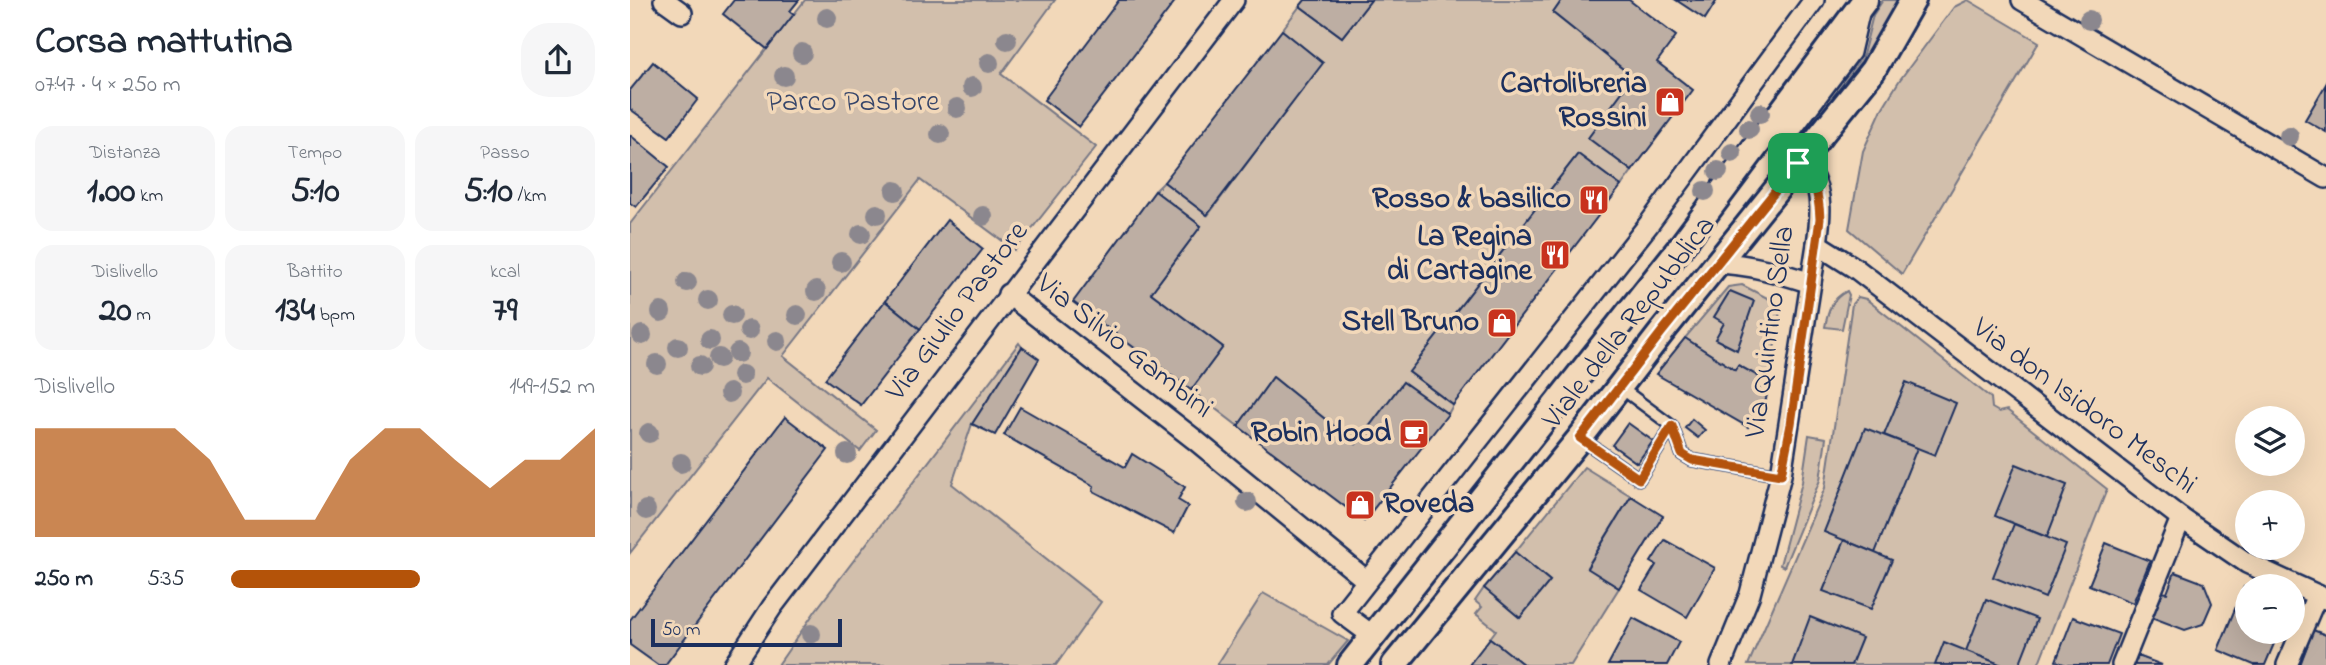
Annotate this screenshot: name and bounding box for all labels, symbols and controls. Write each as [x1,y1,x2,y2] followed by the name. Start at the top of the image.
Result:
[35,15,293,71] text: Corsa mattutina
[521,23,595,97] button: share
[1500,63,1647,141] place label: Cartolibreria Rossini
[35,69,181,102] text: 07:47 · 4 × 250 m
[767,81,940,125] park label: Parco Pastore
[1653,85,1687,119] shop icon: Cartolibreria Rossini
[1768,133,1828,193] pin
[89,140,161,167] text: Distanza
[288,140,342,167] text: Tempo
[480,140,530,167] text: Passo
[1779,144,1817,182] icon: arrive
[87,167,135,218] text: 1.00
[290,167,340,218] text: 5:10
[464,167,513,218] text: 5:10
[1372,178,1571,222] place label: Rosso & basilico
[135,183,163,210] text: km
[513,183,546,210] text: /km
[1577,183,1611,217] restaurant icon: Rosso & basilico
[1532,207,1728,440] street label: Viale della Repubblica
[875,212,1041,412] street label: Via Giulio Pastore
[1387,216,1534,295] place label: La Regina di Cartagine
[1734,223,1808,442] street label: Via Quintino Sella
[1538,238,1572,272] restaurant icon: La Regina di Cartagine
[92,259,158,286] text: Dislivello
[287,259,343,286] text: Battito
[490,259,520,286] text: kcal
[1025,263,1222,430] street label: Via Silvio Gambini
[99,286,132,337] text: 20
[275,286,315,337] text: 134
[493,286,517,337] text: 79
[1342,301,1479,345] place label: Stell Bruno
[132,302,151,329] text: m
[315,302,355,329] text: bpm
[1485,306,1519,340] shop icon: Stell Bruno
[1961,307,2206,506] street label: Via don Isidoro Meschi
[35,371,115,404] text: Dislivello
[509,371,595,404] text: 149–152 m
[2235,406,2305,644] map controls
[2235,406,2305,476] button: layers
[1251,412,1391,456] place label: Robin Hood
[1397,417,1431,451] cafe icon: Robin Hood
[1383,483,1474,527] place label: Roveda
[1343,488,1377,522] shop icon: Roveda
[2235,490,2305,560] button: +
[35,563,93,596] text: 250 m
[147,563,185,596] text: 5:35
[2235,574,2305,644] button: −
[651,616,842,648] scale bar
[662,617,701,644] text: 50 m

